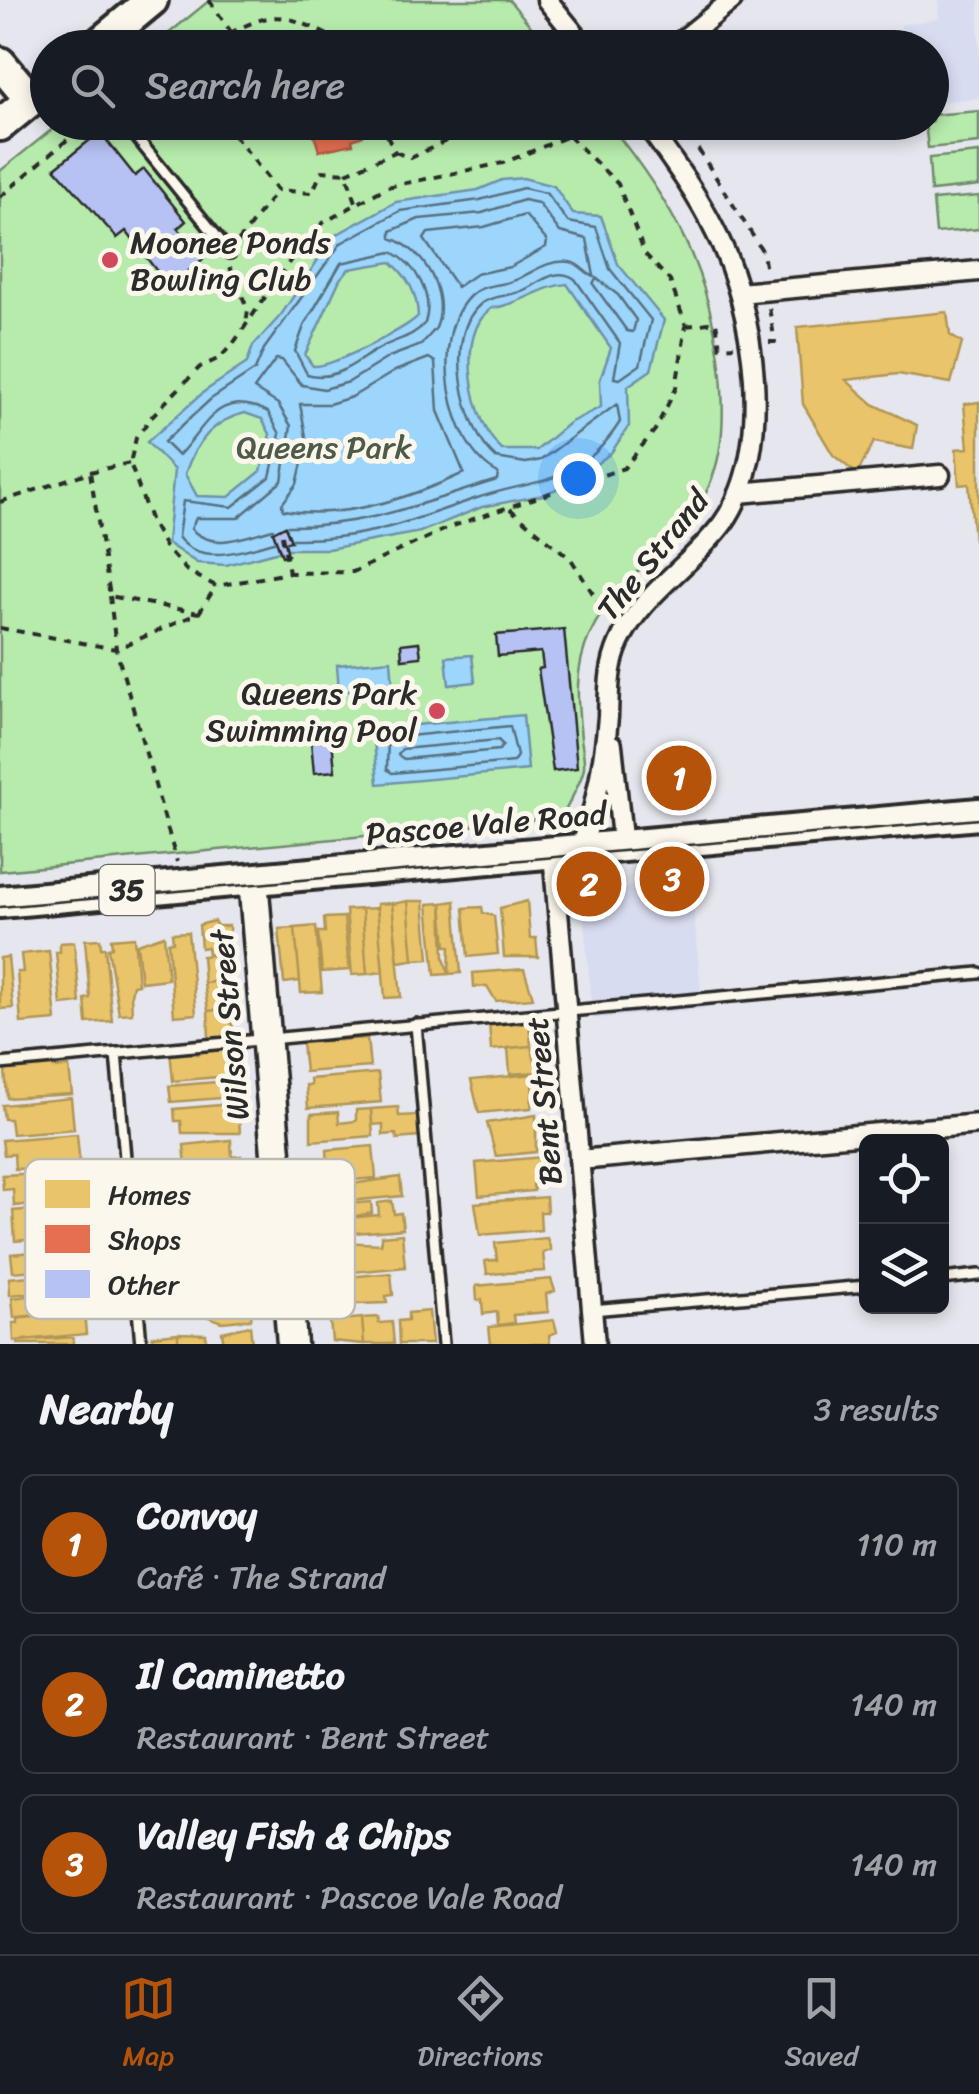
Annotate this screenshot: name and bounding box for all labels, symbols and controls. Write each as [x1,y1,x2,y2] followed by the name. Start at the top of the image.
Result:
[30,30,949,140] search box
[145,52,345,119] text: Search here
[65,58,120,113] icon: search
[130,214,331,308] place label: Moonee Ponds Bowling Club
[99,249,121,271] marker: Moonee Ponds Bowling Club
[236,419,413,476] park label: Queens Park
[553,453,604,504] your location
[582,475,726,634] street label: The Strand
[206,665,418,759] place label: Queens Park Swimming Pool
[426,700,448,722] marker: Queens Park Swimming Pool
[646,740,712,816] pin: 1
[363,785,611,863] street label: Pascoe Vale Road
[640,842,704,916] pin: 3
[556,846,622,922] pin: 2
[100,865,154,915] road number: 35
[193,926,267,1123] street label: Wilson Street
[508,1014,580,1188] street label: Bent Street
[859,1134,949,1314] map controls
[859,1134,949,1224] button: locate
[25,1159,355,1319] legend
[108,1170,191,1219] text: Homes
[108,1215,181,1264] text: Shops
[859,1224,949,1314] button: layers
[108,1260,180,1309] text: Other
[40,1372,173,1446] text: Nearby
[814,1381,939,1438] text: 3 results
[137,1482,257,1549] text: Convoy
[68,1516,81,1573] text: 1
[856,1516,937,1573] text: 110 m
[137,1549,386,1606] text: Café · The Strand
[137,1642,345,1709] text: Il Caminetto
[65,1676,84,1733] text: 2
[850,1676,937,1733] text: 140 m
[137,1709,490,1766] text: Restaurant · Bent Street
[137,1802,451,1869] text: Valley Fish & Chips
[66,1836,83,1893] text: 3
[850,1836,937,1893] text: 140 m
[137,1869,562,1926] text: Restaurant · Pascoe Vale Road
[121,1971,176,2080] tab: Map
[417,1971,543,2080] tab: Directions
[784,1971,858,2080] tab: Saved

